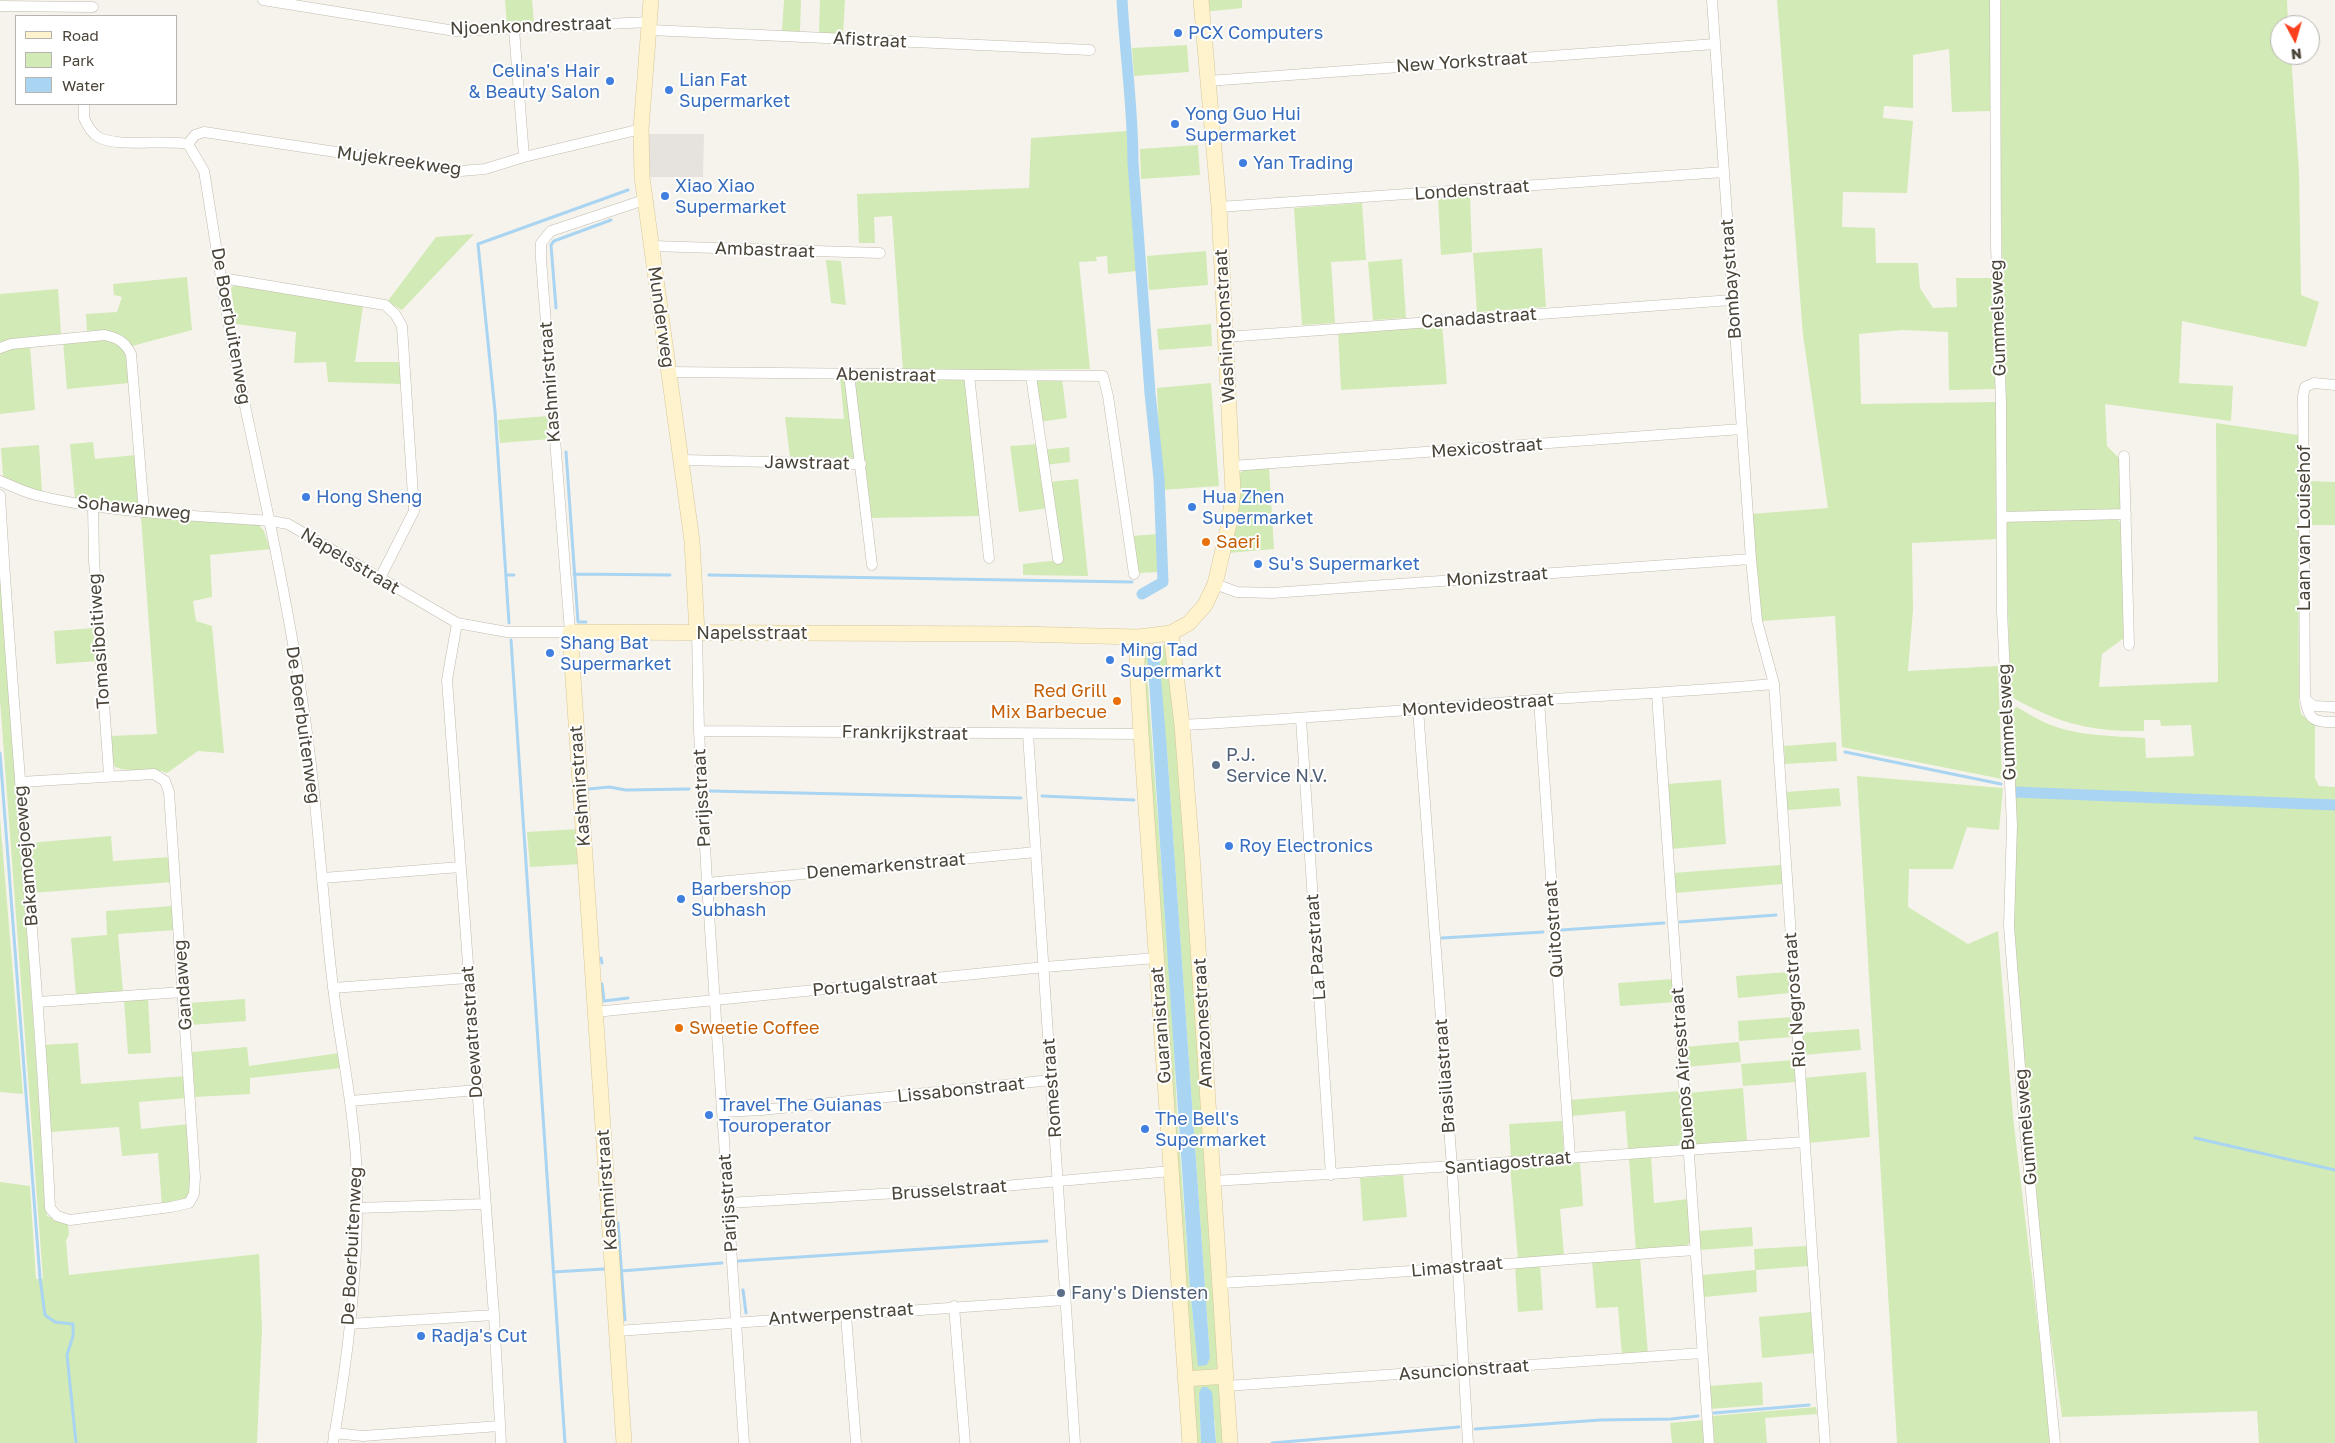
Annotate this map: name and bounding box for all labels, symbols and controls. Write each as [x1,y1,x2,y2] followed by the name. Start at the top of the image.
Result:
[450,12,612,40] street label: Njoenkondrestraat
[15,15,178,105] legend
[2270,15,2320,65] north arrow
[1188,22,1323,44] place label: PCX Computers
[62,26,99,44] text: Road
[832,27,908,53] street label: Afistraat
[1172,27,1184,39] marker: PCX Computers
[2290,45,2303,63] text: N
[1395,47,1529,77] street label: New Yorkstraat
[62,51,94,69] text: Park
[469,60,600,102] place label: Celina's Hair & Beauty Salon
[679,69,791,112] place label: Lian Fat Supermarket
[604,75,616,87] marker: Celina's Hair & Beauty Salon
[62,76,105,94] text: Water
[663,84,675,96] marker: Lian Fat Supermarket
[1185,103,1301,146] place label: Yong Guo Hui Supermarket
[1169,118,1181,130] marker: Yong Guo Hui Supermarket
[335,142,463,180] street label: Mujekreekweg
[1253,152,1353,174] place label: Yan Trading
[1237,157,1249,169] marker: Yan Trading
[675,175,787,218] place label: Xiao Xiao Supermarket
[1414,175,1530,205] street label: Londenstraat
[659,190,671,202] marker: Xiao Xiao Supermarket
[1716,218,1746,340] street label: Bombaystraat
[715,237,815,263] street label: Ambastraat
[207,246,255,406] street label: De Boerbuitenweg
[1210,248,1240,404] street label: Washingtonstraat
[1985,259,2011,377] street label: Gummelsweg
[643,265,679,369] street label: Munderweg
[1420,303,1538,333] street label: Canadastraat
[535,321,565,443] street label: Kashmirstraat
[836,363,936,387] street label: Abenistraat
[1430,433,1544,463] street label: Mexicostraat
[2293,445,2315,611] street label: Laan van Louisehof
[764,451,850,475] street label: Jawstraat
[316,486,422,508] place label: Hong Sheng
[1202,486,1314,528] place label: Hua Zhen Supermarket
[76,491,192,525] street label: Sohawanweg
[300,491,312,503] marker: Hong Sheng
[1186,501,1198,513] marker: Hua Zhen Supermarket
[297,523,403,599] street label: Napelsstraat
[1216,531,1260,553] place label: Saeri
[1200,536,1212,548] marker: Saeri
[1268,553,1420,575] place label: Su's Supermarket
[1252,558,1264,570] marker: Su's Supermarket
[1445,563,1549,591] street label: Monizstraat
[84,573,114,709] street label: Tomasiboitiweg
[696,622,808,644] street label: Napelsstraat
[560,632,672,674] place label: Shang Bat Supermarket
[1120,639,1222,682] place label: Ming Tad Supermarkt
[281,645,325,805] street label: De Boerbuitenweg
[544,647,556,659] marker: Shang Bat Supermarket
[1104,654,1116,666] marker: Ming Tad Supermarkt
[1993,663,2021,781] street label: Gummelsweg
[990,680,1107,722] place label: Red Grill Mix Barbecue
[1401,689,1555,721] street label: Montevideostraat
[1111,695,1123,707] marker: Red Grill Mix Barbecue
[841,721,969,745] street label: Frankrijkstraat
[565,725,595,847] street label: Kashmirstraat
[1226,744,1328,786] place label: P.J. Service N.V.
[689,748,715,848] street label: Parijsstraat
[1210,759,1222,771] marker: P.J. Service N.V.
[9,785,43,927] street label: Bakamoejoeweg
[1239,835,1373,857] place label: Roy Electronics
[1223,840,1235,852] marker: Roy Electronics
[805,848,967,884] street label: Denemarkenstraat
[691,878,791,921] place label: Barbershop Subhash
[1540,879,1568,979] street label: Quitostraat
[675,893,687,905] marker: Barbershop Subhash
[1301,893,1331,1001] street label: La Pazstraat
[1779,931,1811,1069] street label: Rio Negrostraat
[169,939,197,1031] street label: Gandaweg
[1189,957,1217,1089] street label: Amazonestraat
[457,965,487,1099] street label: Doewatrastraat
[1146,966,1176,1084] street label: Guaranistraat
[811,967,939,1001] street label: Portugalstraat
[1667,986,1699,1152] street label: Buenos Airesstraat
[689,1017,819,1039] place label: Sweetie Coffee
[1430,1018,1460,1134] street label: Brasiliastraat
[673,1022,685,1034] marker: Sweetie Coffee
[1038,1037,1066,1139] street label: Romestraat
[2010,1068,2042,1186] street label: Gummelsweg
[896,1073,1026,1107] street label: Lissabonstraat
[719,1094,882,1136] place label: Travel The Guianas Touroperator
[1155,1108,1267,1150] place label: The Bell's Supermarket
[703,1109,715,1121] marker: Travel The Guianas Touroperator
[1139,1123,1151,1135] marker: The Bell's Supermarket
[592,1129,622,1251] street label: Kashmirstraat
[1444,1147,1572,1179] street label: Santiagostraat
[714,1153,742,1253] street label: Parijsstraat
[337,1166,367,1326] street label: De Boerbuitenweg
[890,1175,1008,1205] street label: Brusselstraat
[1410,1252,1504,1282] street label: Limastraat
[1071,1282,1208,1304] place label: Fany's Diensten
[1055,1287,1067,1299] marker: Fany's Diensten
[768,1298,914,1330] street label: Antwerpenstraat
[431,1325,527,1347] place label: Radja's Cut
[415,1330,427,1342] marker: Radja's Cut
[1398,1355,1530,1385] street label: Asuncionstraat

